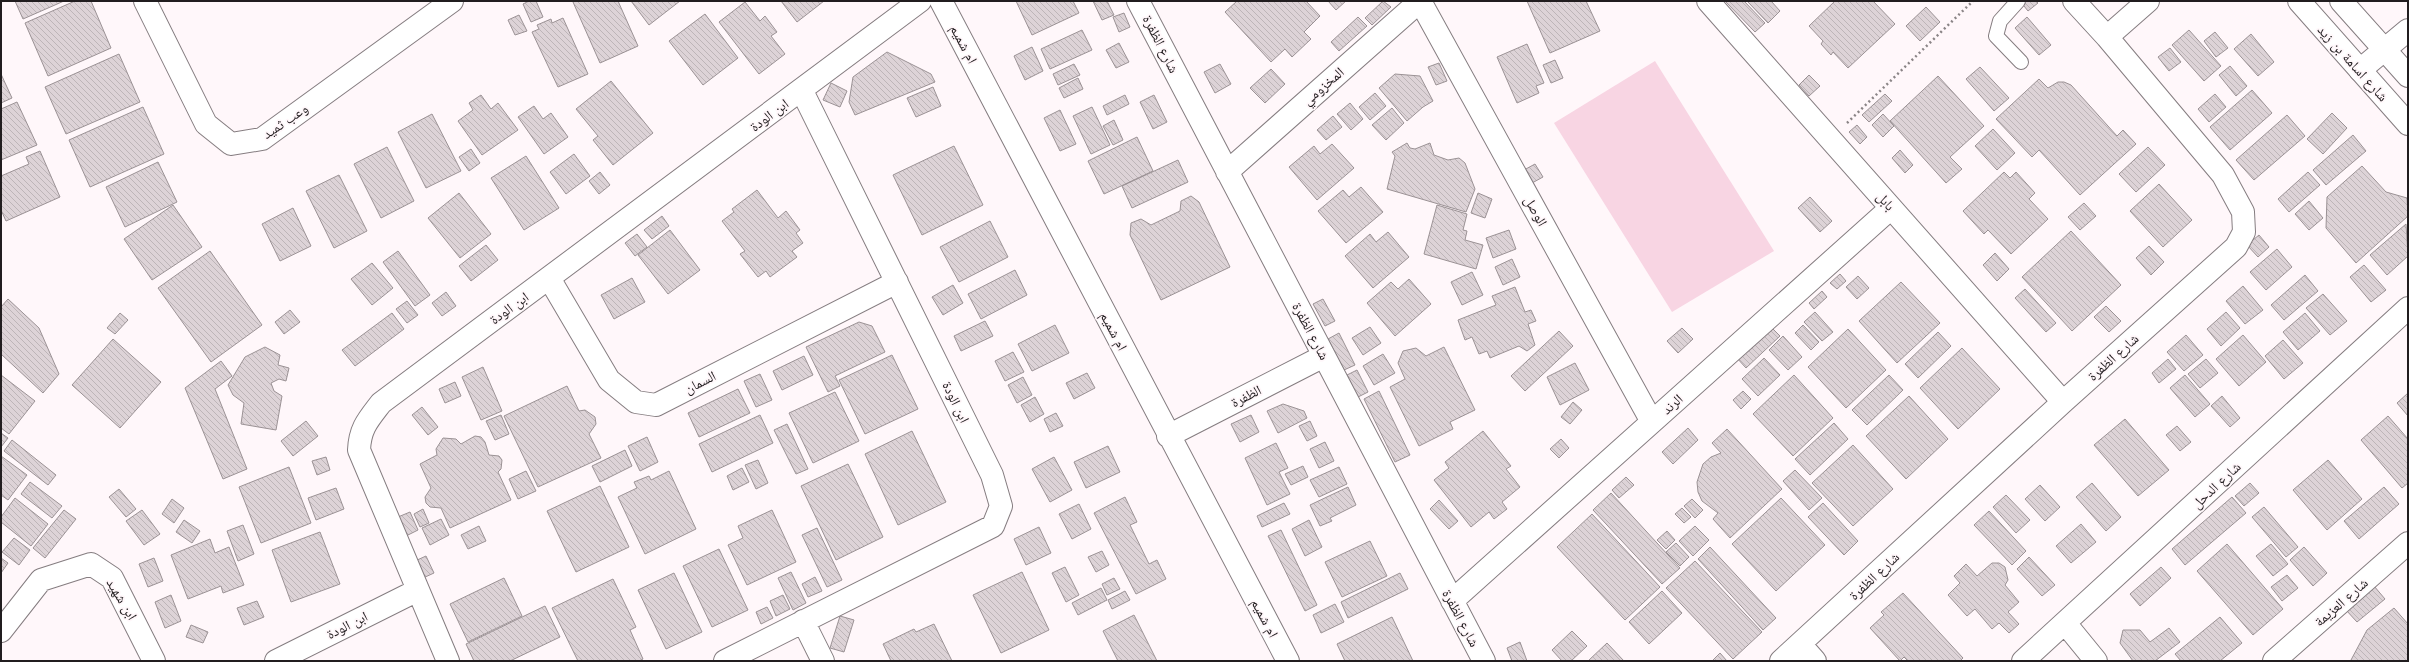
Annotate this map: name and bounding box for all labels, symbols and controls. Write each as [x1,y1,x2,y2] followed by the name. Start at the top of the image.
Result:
[1138,12,1184,76] street label: شارع الظفرة
[2313,20,2393,106] street label: شارع اسامة بن زيد
[945,21,983,67] street label: ام شميم
[1298,62,1349,111] street label: المخزومي
[745,94,793,136] street label: ابن الودة
[258,98,312,144] street label: وعب ثميد
[1872,187,1900,215] street label: بابل
[1519,192,1553,230] street label: الوصل
[485,287,533,329] street label: ابن الودة
[1287,299,1335,363] street label: شارع الظفرة
[1095,308,1133,354] street label: ام شميم
[2083,329,2143,385] street label: شارع الظفرة
[681,366,719,398] street label: السمان
[937,378,975,426] street label: ابن الودة
[1227,380,1265,412] street label: الظفرة
[1657,389,1687,419] street label: الرند
[2187,457,2245,513] street label: شارع الدحل
[1844,547,1904,605] street label: شارع الظفرة
[2310,573,2372,631] street label: شارع العزيمة
[102,574,142,624] street label: ابن شهيد
[1437,586,1485,650] street label: شارع الظفرة
[1246,595,1284,641] street label: ام شميم
[323,606,371,644] street label: ابن الودة

